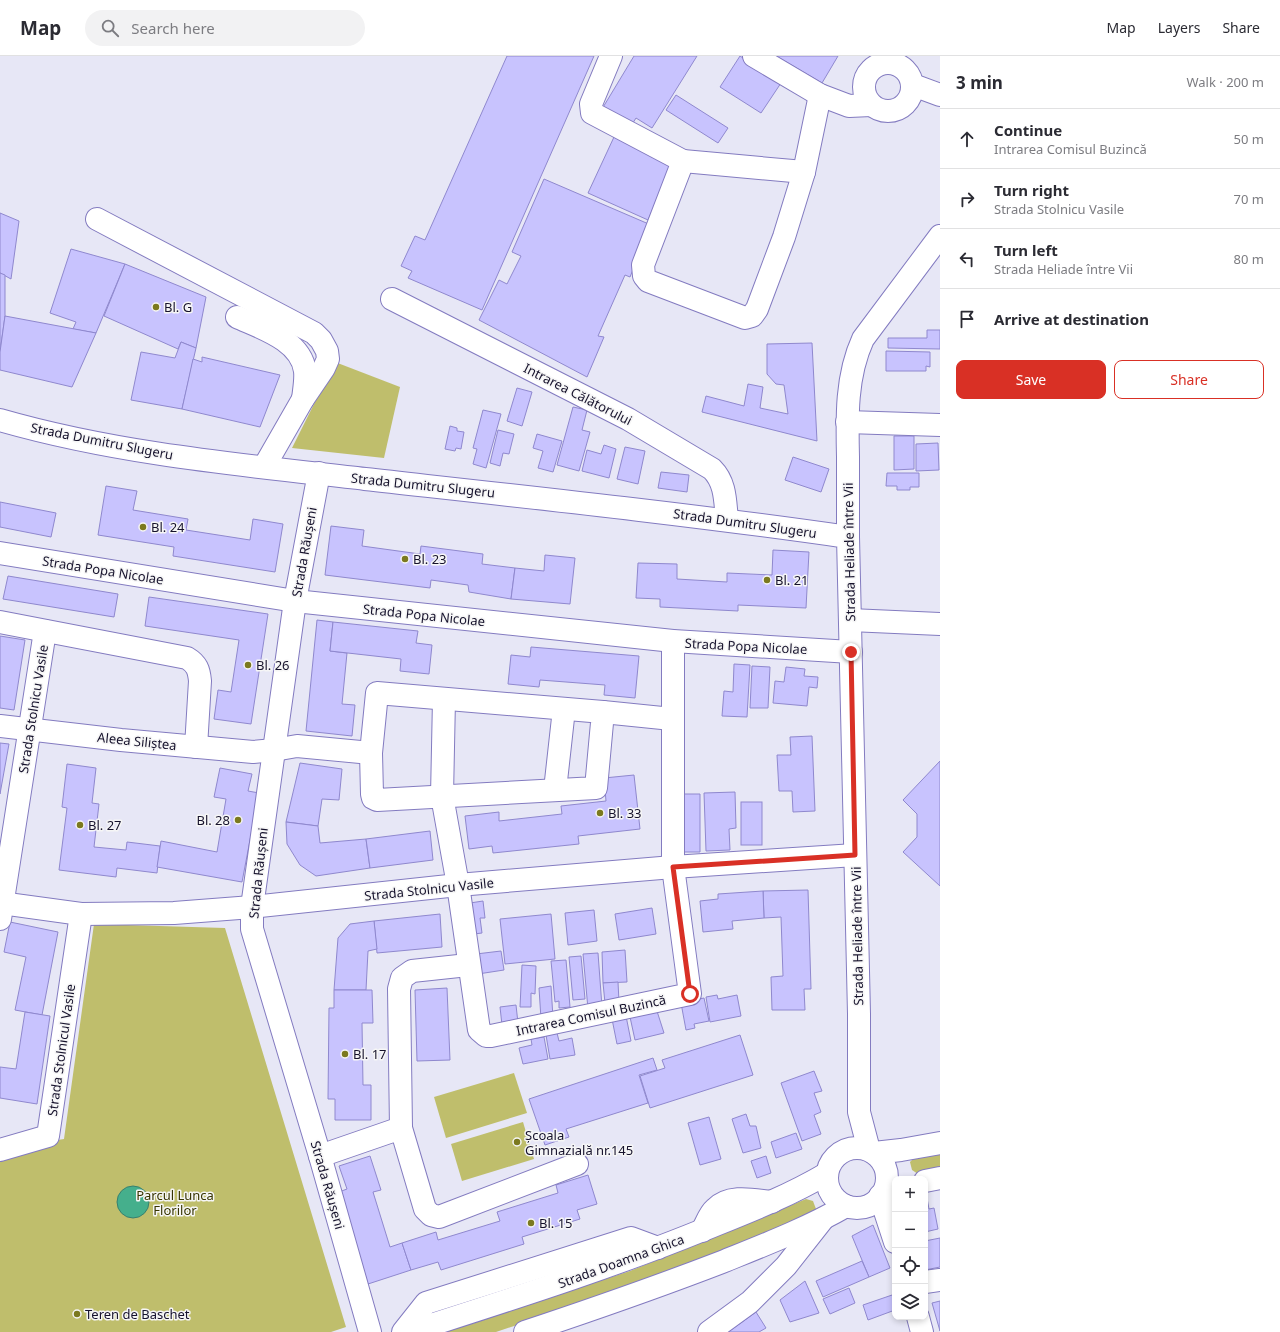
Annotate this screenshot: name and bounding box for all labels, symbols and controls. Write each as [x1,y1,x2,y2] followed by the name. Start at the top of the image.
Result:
[85,10,365,46] search box
[20,15,61,41] text: Map
[99,17,121,39] icon: search
[131,18,215,38] text: Search here
[1107,18,1136,37] text: Map
[1158,18,1200,37] text: Layers
[1222,18,1260,37] text: Share
[956,71,1003,94] text: 3 min
[1186,73,1264,91] text: Walk · 200 m
[994,120,1062,140] text: Continue
[956,128,978,150] icon: ahead
[1234,130,1264,148] text: 50 m
[994,140,1147,158] text: Intrarea Comisul Buzincă
[994,180,1069,200] text: Turn right
[956,188,978,210] icon: right
[1234,190,1264,208] text: 70 m
[994,200,1124,218] text: Strada Stolnicu Vasile
[994,240,1058,260] text: Turn left
[956,248,978,270] icon: left
[1234,250,1264,268] text: 80 m
[994,260,1133,278] text: Strada Heliade între Vii
[164,298,192,316] place label: Bl. G
[151,302,161,312] marker: Bl. G
[956,308,978,330] icon: arrive
[994,309,1149,329] text: Arrive at destination
[521,359,635,429] street label: Intrarea Călătorului
[956,360,1106,399] button: Save
[1114,360,1264,399] button: Share
[29,418,175,464] street label: Strada Dumitru Slugeru
[350,468,496,502] street label: Strada Dumitru Slugeru
[839,482,859,622] street label: Strada Heliade între Vii
[672,504,818,542] street label: Strada Dumitru Slugeru
[287,505,321,599] street label: Strada Răușeni
[151,518,185,536] place label: Bl. 24
[138,522,148,532] marker: Bl. 24
[413,550,447,568] place label: Bl. 23
[41,552,165,588] street label: Strada Popa Nicolae
[400,554,410,564] marker: Bl. 23
[775,571,809,589] place label: Bl. 21
[762,575,772,585] marker: Bl. 21
[362,600,486,630] street label: Strada Popa Nicolae
[684,634,808,658] street label: Strada Popa Nicolae
[14,643,52,775] street label: Strada Stolnicu Vasile
[842,643,860,661] route end
[256,656,290,674] place label: Bl. 26
[243,660,253,670] marker: Bl. 26
[96,728,178,754] street label: Aleea Siliștea
[608,804,642,822] place label: Bl. 33
[595,808,605,818] marker: Bl. 33
[196,811,230,829] place label: Bl. 28
[233,815,243,825] marker: Bl. 28
[88,816,122,834] place label: Bl. 27
[75,820,85,830] marker: Bl. 27
[244,827,272,919] street label: Strada Răușeni
[847,866,867,1006] street label: Strada Heliade între Vii
[363,873,495,905] street label: Strada Stolnicu Vasile
[43,983,79,1117] street label: Strada Stolnicul Vasile
[681,985,699,1003] route start
[514,990,668,1040] street label: Intrarea Comisul Buzincă
[353,1045,387,1063] place label: Bl. 17
[340,1049,350,1059] marker: Bl. 17
[525,1126,633,1159] place label: Școala Gimnazială nr.145
[512,1137,522,1147] marker: Școala Gimnazială nr.145
[307,1139,349,1231] street label: Strada Răușeni
[892,1176,928,1320] map controls
[892,1176,928,1212] button: +
[136,1186,214,1219] park label: Parcul Lunca Florilor
[892,1212,928,1248] button: −
[539,1214,573,1232] place label: Bl. 15
[526,1218,536,1228] marker: Bl. 15
[556,1230,686,1292] street label: Strada Doamna Ghica
[892,1248,928,1284] button: locate
[892,1284,928,1320] button: layers
[85,1305,190,1323] place label: Teren de Baschet
[72,1309,82,1319] marker: Teren de Baschet

